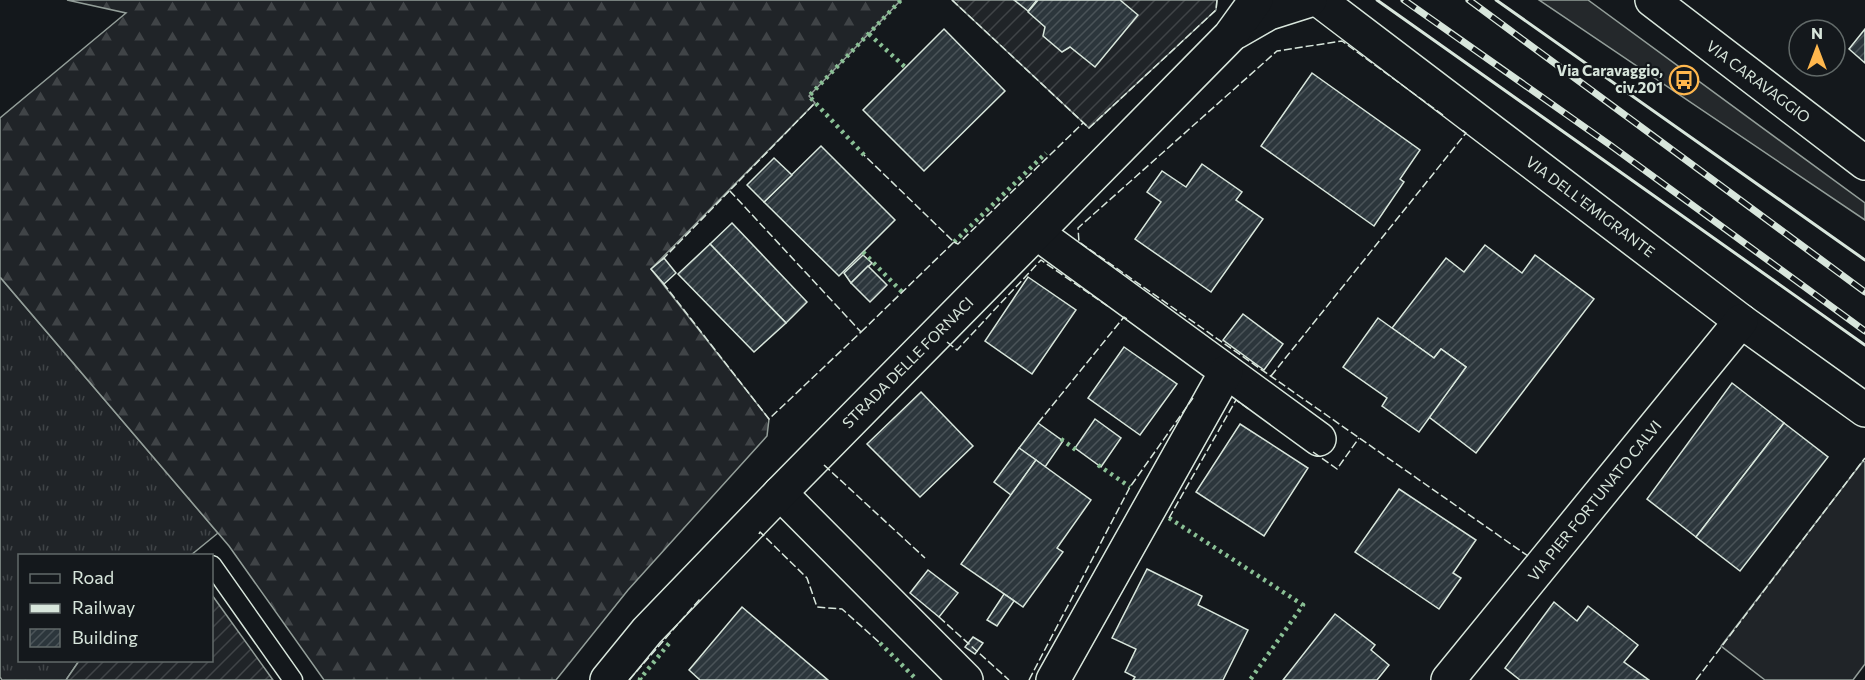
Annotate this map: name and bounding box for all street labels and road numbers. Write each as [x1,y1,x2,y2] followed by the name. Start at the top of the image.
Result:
[1703,36,1814,126] street label: VIA CARAVAGGIO
[1523,152,1659,261] street label: VIA DELL'EMIGRANTE
[838,293,977,432] street label: STRADA DELLE FORNACI
[1524,416,1665,584] street label: VIA PIER FORTUNATO CALVI

